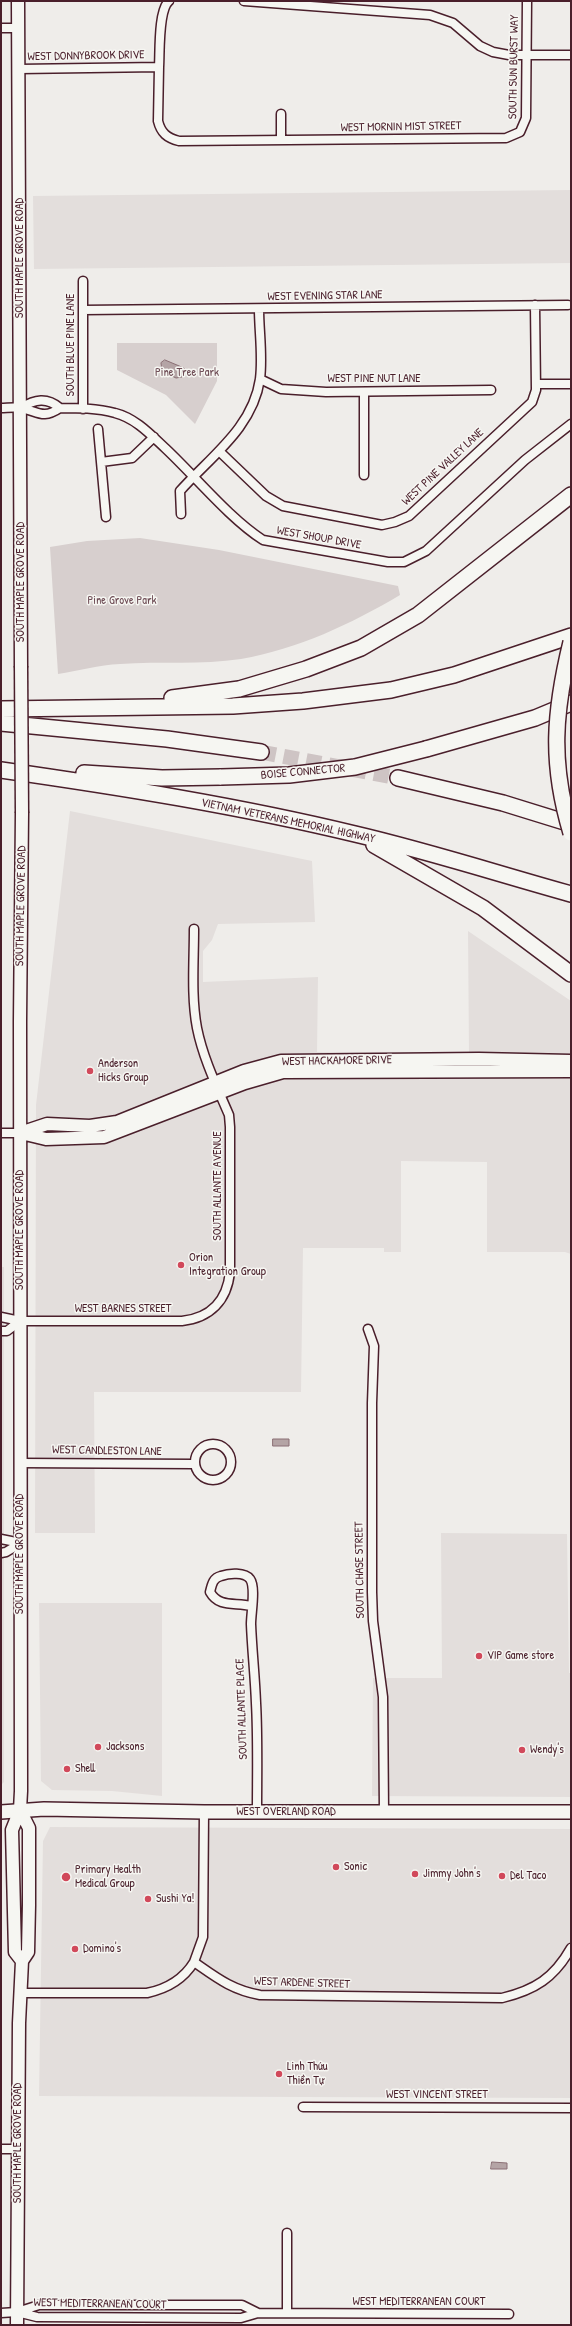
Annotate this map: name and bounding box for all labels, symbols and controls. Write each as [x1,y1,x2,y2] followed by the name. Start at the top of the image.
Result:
[506,15,522,119] street label: SOUTH SUN BURST WAY
[27,48,145,64] street label: WEST DONNYBROOK DRIVE
[340,119,462,135] street label: WEST MORNIN MIST STREET
[13,198,27,318] street label: SOUTH MAPLE GROVE ROAD
[267,288,383,304] street label: WEST EVENING STAR LANE
[64,293,78,397] street label: SOUTH BLUE PINE LANE
[155,366,219,380] park label: Pine Tree Park
[328,372,420,386] street label: WEST PINE NUT LANE
[399,425,487,509] street label: WEST PINE VALLEY LANE
[14,522,28,642] street label: SOUTH MAPLE GROVE ROAD
[276,523,362,553] street label: WEST SHOUP DRIVE
[87,594,157,608] park label: Pine Grove Park
[260,761,346,783] street label: BOISE CONNECTOR
[200,796,376,846] street label: VIETNAM VETERANS MEMORIAL HIGHWAY
[13,846,29,966] street label: SOUTH MAPLE GROVE ROAD
[282,1053,392,1069] street label: WEST HACKAMORE DRIVE
[98,1057,148,1085] place label: Anderson Hicks Group
[85,1066,95,1076] marker: Anderson Hicks Group
[211,1131,225,1241] street label: SOUTH ALLANTE AVENUE
[13,1170,27,1290] street label: SOUTH MAPLE GROVE ROAD
[189,1251,266,1279] place label: Orion Integration Group
[176,1260,186,1270] marker: Orion Integration Group
[75,1302,171,1316] street label: WEST BARNES STREET
[52,1443,162,1459] street label: WEST CANDLESTON LANE
[13,1494,27,1614] street label: SOUTH MAPLE GROVE ROAD
[352,1521,368,1619] street label: SOUTH CHASE STREET
[487,1649,554,1663] place label: VIP Game store
[474,1651,484,1661] marker: VIP Game store
[233,1658,251,1760] street label: SOUTH ALLANTE PLACE
[106,1740,144,1754] place label: Jacksons
[93,1742,103,1752] marker: Jacksons
[530,1743,564,1757] place label: Wendy's
[517,1745,527,1755] marker: Wendy's
[75,1762,95,1776] place label: Shell
[62,1764,72,1774] marker: Shell
[236,1805,336,1819] street label: WEST OVERLAND ROAD
[344,1860,367,1874] place label: Sonic
[331,1862,341,1872] marker: Sonic
[75,1863,141,1891] place label: Primary Health Medical Group
[423,1867,481,1881] place label: Jimmy John's
[410,1869,420,1879] marker: Jimmy John's
[510,1869,546,1883] place label: Del Taco
[60,1871,72,1883] marker: Primary Health Medical Group
[497,1871,507,1881] marker: Del Taco
[156,1892,194,1906] place label: Sushi Ya!
[143,1894,153,1904] marker: Sushi Ya!
[83,1942,121,1956] place label: Domino's
[70,1944,80,1954] marker: Domino's
[254,1974,350,1992] street label: WEST ARDENE STREET
[287,2060,328,2088] place label: Linh Thứu Thiền Tự
[274,2069,284,2079] marker: Linh Thứu Thiền Tự
[11,2083,25,2203] street label: SOUTH MAPLE GROVE ROAD
[386,2088,488,2102] street label: WEST VINCENT STREET
[353,2295,485,2309] street label: WEST MEDITERRANEAN COURT
[33,2296,167,2312] street label: WEST MEDITERRANEAN COURT

